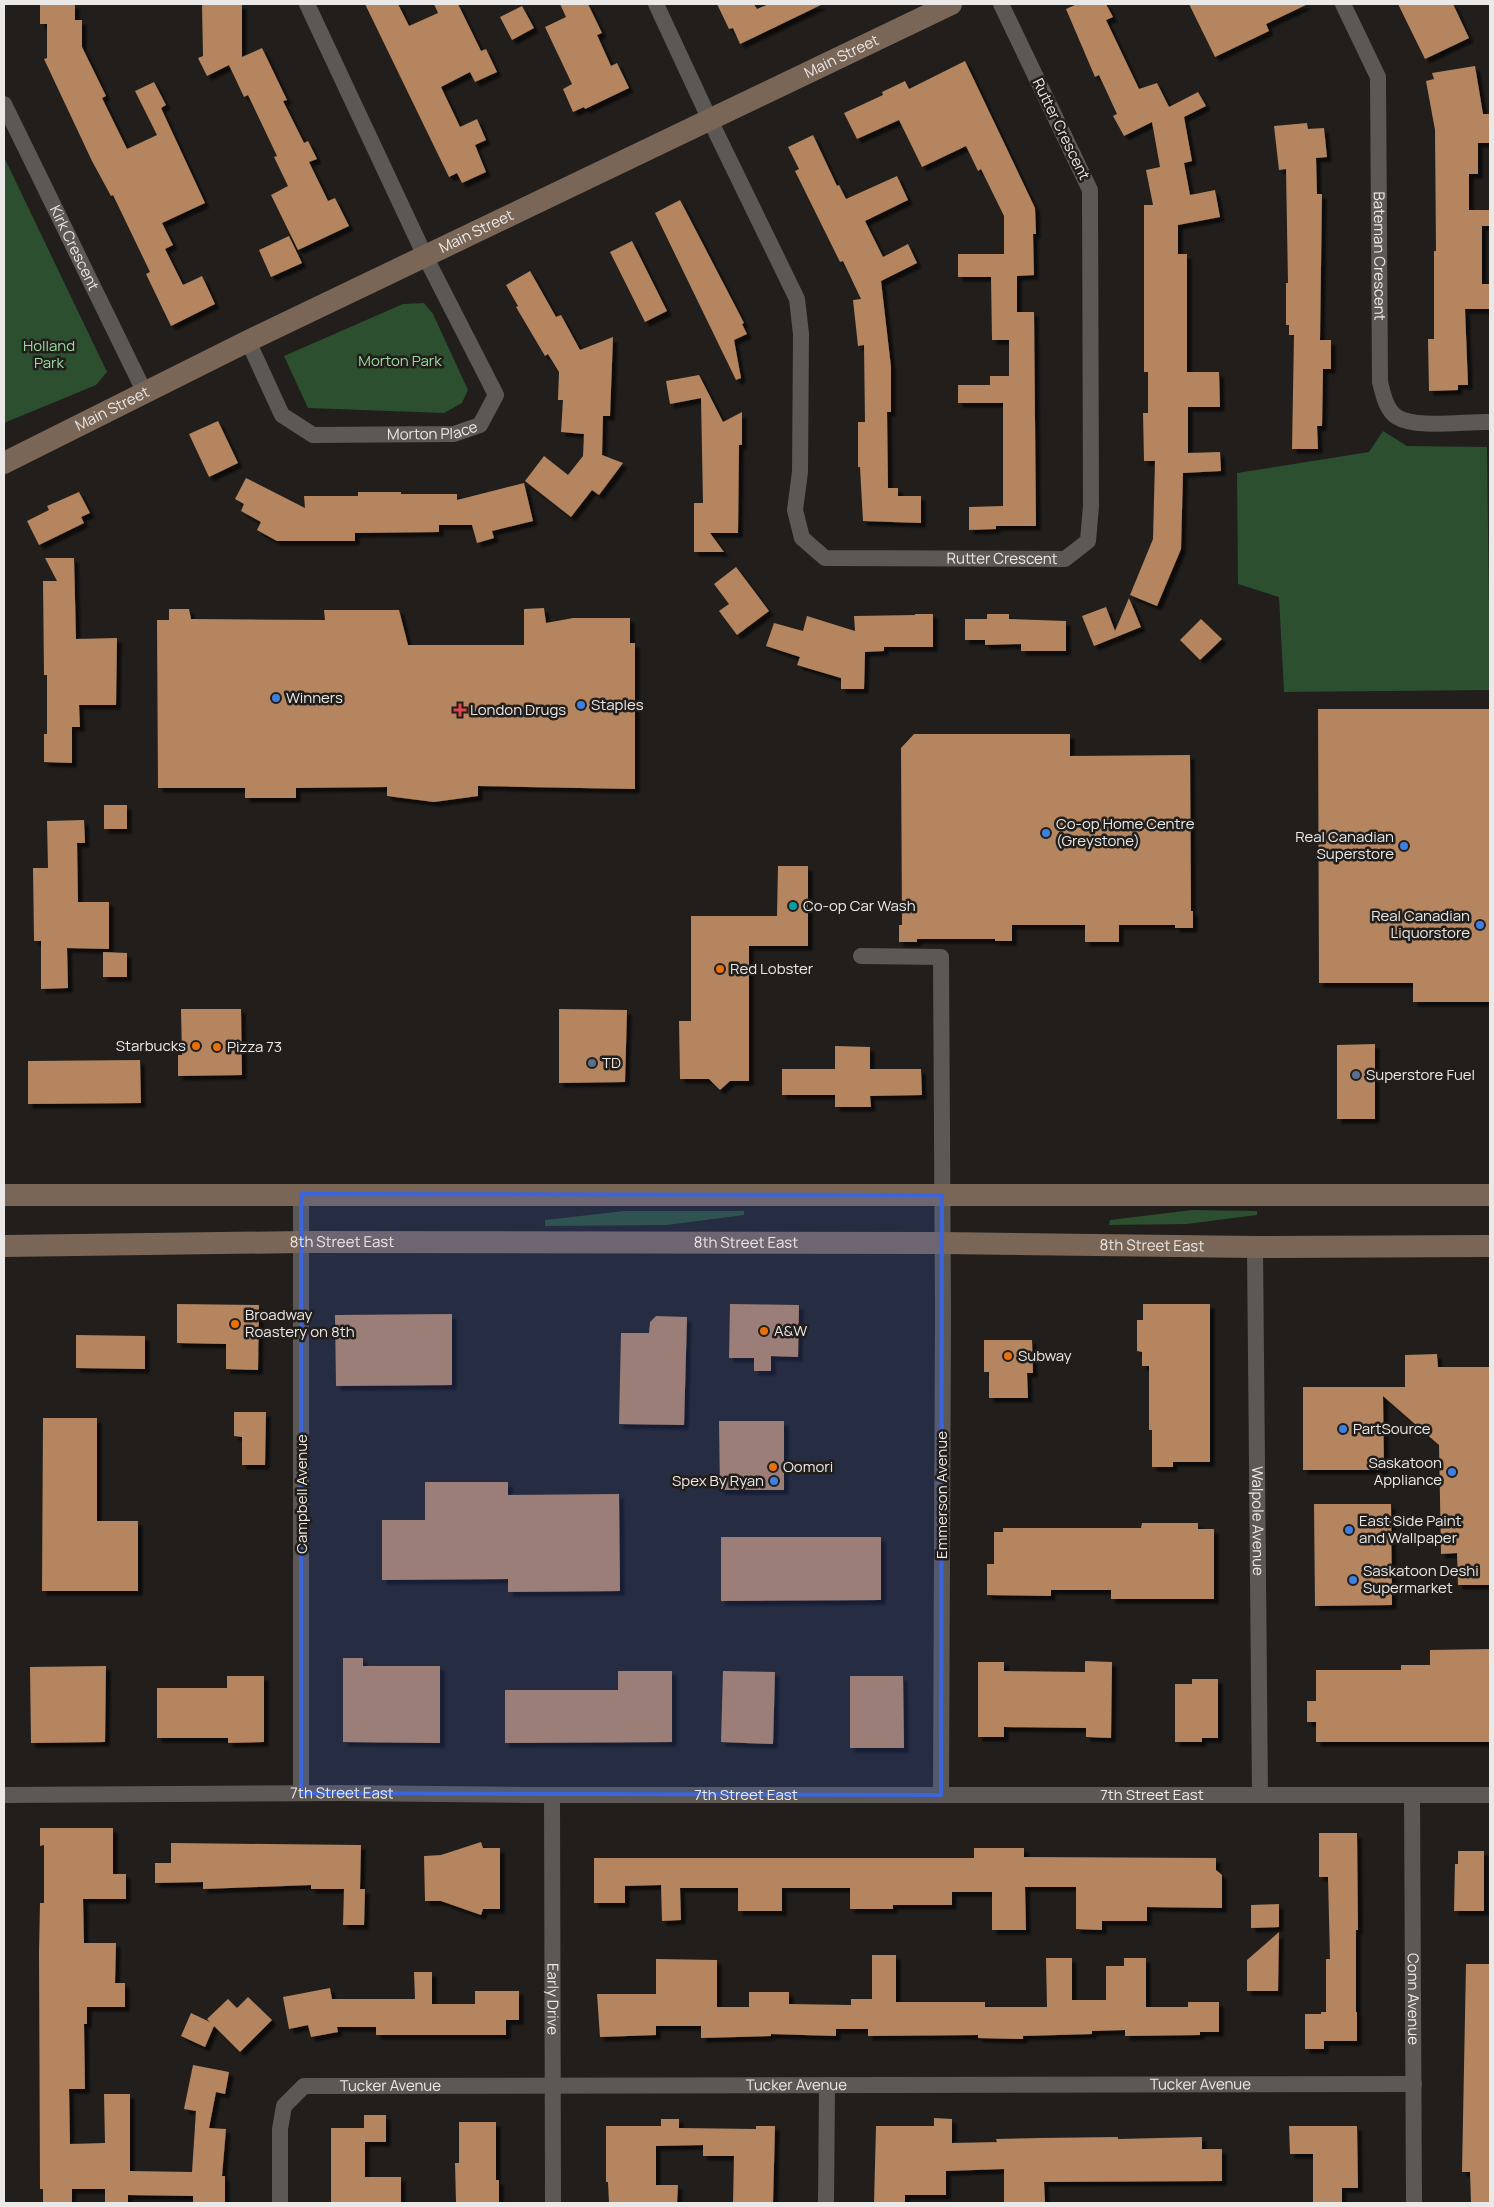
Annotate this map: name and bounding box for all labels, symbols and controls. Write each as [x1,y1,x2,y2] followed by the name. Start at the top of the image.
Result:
[800,29,882,83] street label: Main Street
[1028,74,1095,183] street label: Rutter Crescent
[1369,191,1391,321] street label: Bateman Crescent
[45,201,104,294] street label: Kirk Crescent
[435,204,517,258] street label: Main Street
[23,335,75,373] park label: Holland Park
[358,350,442,371] park label: Morton Park
[71,381,153,436] street label: Main Street
[387,416,480,444] street label: Morton Place
[947,548,1058,569] street label: Rutter Crescent
[286,687,343,708] place label: Winners
[270,692,282,704] marker: Winners
[591,694,644,715] place label: Staples
[470,699,566,720] place label: London Drugs
[575,699,587,711] marker: Staples
[454,704,466,716] marker: London Drugs
[1056,813,1195,851] place label: Co-op Home Centre (Greystone)
[1295,826,1394,864] place label: Real Canadian Superstore
[1040,827,1052,839] marker: Co-op Home Centre (Greystone)
[1398,840,1410,852] marker: Real Canadian Superstore
[803,895,916,916] place label: Co-op Car Wash
[787,900,799,912] marker: Co-op Car Wash
[1371,905,1470,943] place label: Real Canadian Liquorstore
[1474,919,1486,931] marker: Real Canadian Liquorstore
[730,958,814,979] place label: Red Lobster
[714,963,726,975] marker: Red Lobster
[116,1035,186,1056] place label: Starbucks
[227,1036,282,1057] place label: Pizza 73
[190,1040,202,1052] marker: Starbucks
[211,1041,223,1053] marker: Pizza 73
[602,1052,621,1073] place label: TD
[586,1057,598,1069] marker: TD
[1366,1064,1475,1085] place label: Superstore Fuel
[1350,1069,1362,1081] marker: Superstore Fuel
[290,1231,394,1252] street label: 8th Street East
[694,1232,798,1253] street label: 8th Street East
[1100,1234,1204,1256] street label: 8th Street East
[245,1304,355,1342] place label: Broadway Roastery on 8th
[229,1318,241,1330] marker: Broadway Roastery on 8th
[774,1320,807,1341] place label: A&W
[758,1325,770,1337] marker: A&W
[1018,1345,1072,1366] place label: Subway
[1002,1350,1014,1362] marker: Subway
[1353,1418,1431,1439] place label: PartSource
[1337,1423,1349,1435] marker: PartSource
[931,1431,952,1559] street label: Emmerson Avenue
[291,1434,312,1554] street label: Campbell Avenue
[1368,1452,1442,1490] place label: Saskatoon Appliance
[783,1456,833,1477] place label: Oomori
[767,1461,779,1473] marker: Oomori
[1247,1466,1269,1576] street label: Walpole Avenue
[1446,1466,1458,1478] marker: Saskatoon Appliance
[672,1470,764,1491] place label: Spex By Ryan
[768,1475,780,1487] marker: Spex By Ryan
[1359,1510,1462,1548] place label: East Side Paint and Wallpaper
[1343,1524,1355,1536] marker: East Side Paint and Wallpaper
[1363,1560,1479,1598] place label: Saskatoon Deshi Supermarket
[1347,1574,1359,1586] marker: Saskatoon Deshi Supermarket
[290,1782,394,1804] street label: 7th Street East
[694,1784,798,1805] street label: 7th Street East
[1100,1784,1204,1805] street label: 7th Street East
[1403,1953,1424,2045] street label: Conn Avenue
[542,1963,564,2035] street label: Early Drive
[1150,2073,1251,2094] street label: Tucker Avenue
[746,2074,847,2095] street label: Tucker Avenue
[340,2075,441,2096] street label: Tucker Avenue

